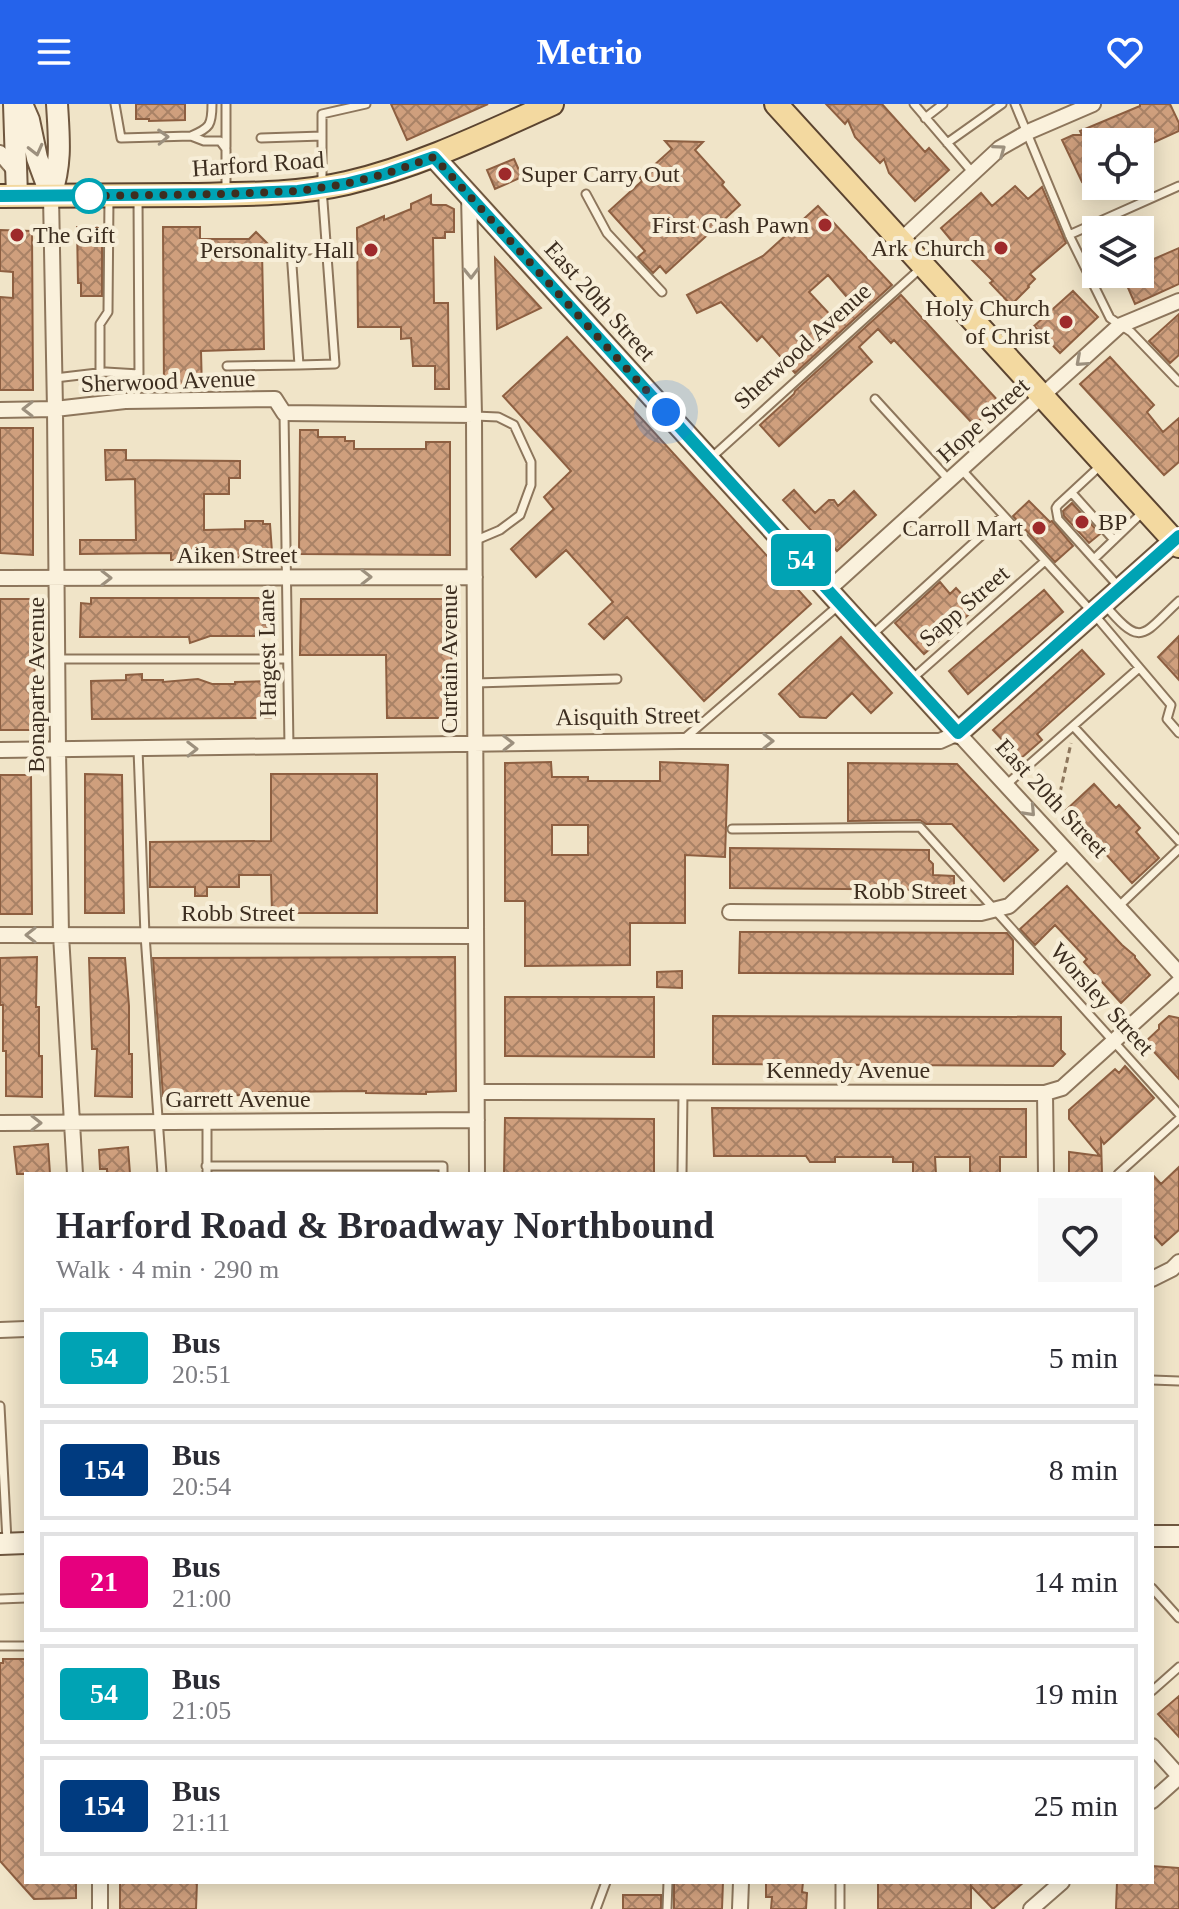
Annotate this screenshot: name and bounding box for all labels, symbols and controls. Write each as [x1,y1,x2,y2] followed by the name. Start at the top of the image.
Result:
[32,30,76,74] icon: menu
[1103,30,1147,74] icon: heart
[537,32,642,72] text: Metrio
[1082,128,1154,288] map controls
[1082,128,1154,200] button: locate
[157,129,170,146] one-way arrow
[26,143,43,156] one-way arrow
[991,145,1006,160] one-way arrow
[191,146,325,182] street label: Harford Road
[521,161,680,187] place label: Super Carry Out
[496,165,514,183] marker: Super Carry Out
[72,179,106,213] unlabelled marker
[652,212,809,238] place label: First Cash Pawn
[816,216,834,234] marker: First Cash Pawn
[1082,216,1154,288] button: layers
[33,222,115,248] place label: The Gift
[8,226,26,244] marker: The Gift
[871,235,985,261] place label: Ark Church
[539,236,661,366] street label: East 20th Street
[200,237,355,263] place label: Personality Hall
[992,239,1010,257] marker: Ark Church
[362,241,380,259] marker: Personality Hall
[462,267,479,280] one-way arrow
[728,278,876,414] street label: Sherwood Avenue
[925,295,1050,349] place label: Holy Church of Christ
[1057,313,1075,331] marker: Holy Church of Christ
[1075,351,1090,365] one-way arrow
[80,365,256,397] street label: Sherwood Avenue
[932,372,1034,468] street label: Hope Street
[646,392,686,432] your location
[21,401,34,418] one-way arrow
[1098,509,1127,535] place label: BP
[1073,513,1091,531] marker: BP
[902,515,1023,541] place label: Carroll Mart
[1030,519,1048,537] marker: Carroll Mart
[765,534,837,586] line badge: 54
[177,542,298,568] street label: Aiken Street
[787,544,815,575] text: 54
[914,560,1014,652] street label: Sapp Street
[360,568,373,586] one-way arrow
[100,569,113,587] one-way arrow
[436,584,462,734] street label: Curtain Avenue
[253,589,281,717] street label: Hargest Lane
[23,597,49,773] street label: Bonaparte Avenue
[555,702,701,730] street label: Aisquith Street
[762,732,775,750] one-way arrow
[502,734,515,752] one-way arrow
[991,734,1114,863] street label: East 20th Street
[186,740,199,757] one-way arrow
[1020,802,1034,817] one-way arrow
[853,878,967,904] street label: Robb Street
[181,900,295,926] street label: Robb Street
[24,926,37,944] one-way arrow
[1045,938,1159,1060] street label: Worsley Street
[766,1057,930,1083] street label: Kennedy Avenue
[165,1086,311,1112] street label: Garrett Avenue
[30,1114,43,1132] one-way arrow
[1038,1198,1122,1282] button: heart
[56,1204,714,1246] text: Harford Road & Broadway Northbound
[56,1255,279,1284] text: Walk · 4 min · 290 m
[172,1326,220,1359] text: Bus
[1049,1341,1118,1374] text: 5 min
[90,1342,118,1373] text: 54
[172,1360,231,1389] text: 20:51
[172,1438,220,1471] text: Bus
[1049,1453,1118,1486] text: 8 min
[83,1454,125,1485] text: 154
[172,1472,231,1501] text: 20:54
[172,1550,220,1583] text: Bus
[1034,1565,1118,1598] text: 14 min
[90,1566,118,1597] text: 21
[172,1584,231,1613] text: 21:00
[172,1662,220,1695] text: Bus
[1034,1677,1118,1710] text: 19 min
[90,1678,118,1709] text: 54
[172,1696,231,1725] text: 21:05
[172,1774,220,1807] text: Bus
[1034,1789,1118,1822] text: 25 min
[83,1790,125,1821] text: 154
[172,1808,230,1837] text: 21:11

